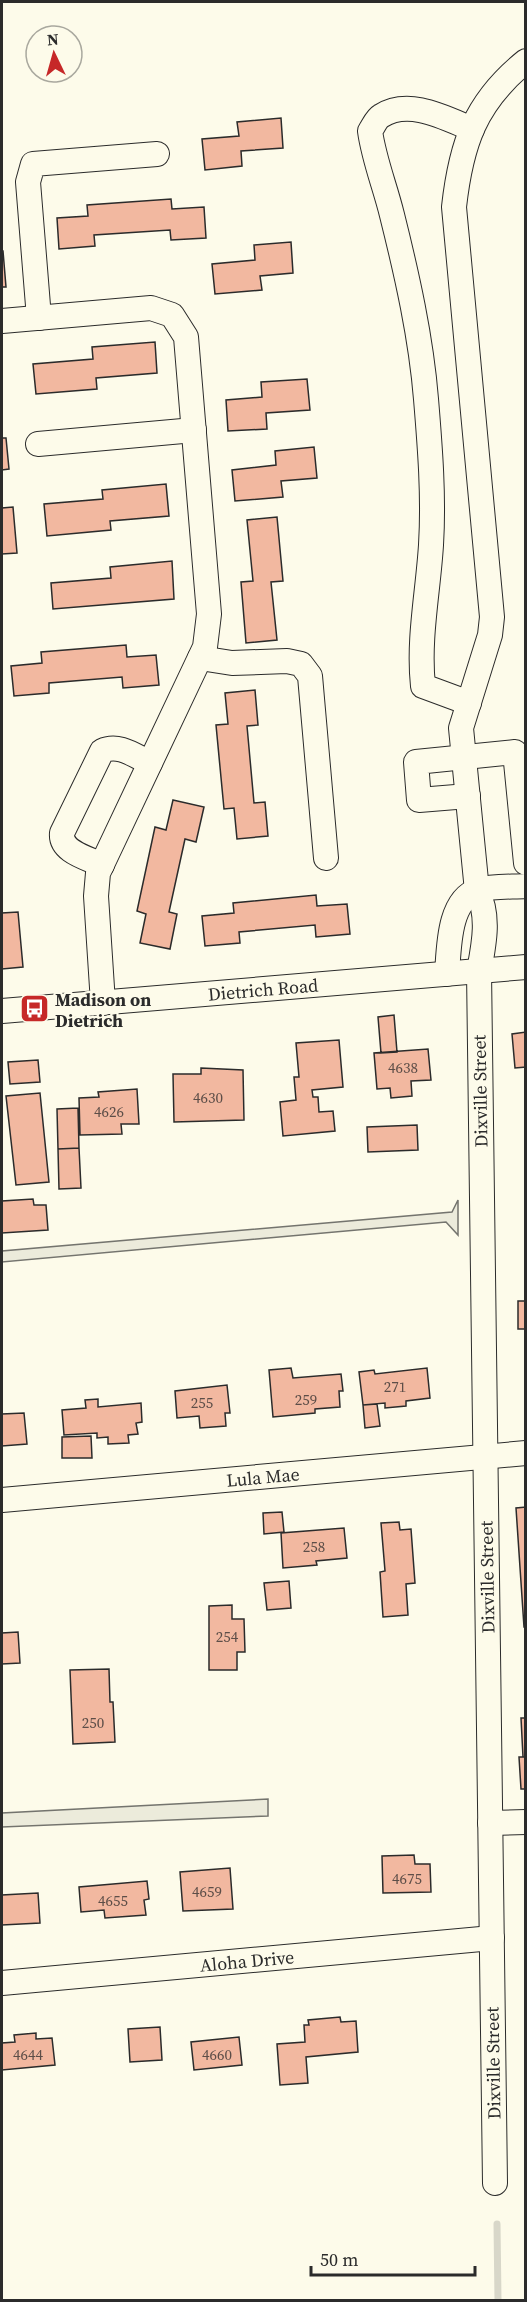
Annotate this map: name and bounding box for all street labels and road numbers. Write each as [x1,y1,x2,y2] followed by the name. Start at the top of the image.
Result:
[207,972,319,1006] street label: Dietrich Road
[467,1034,493,1148] street label: Dixville Street
[225,1461,301,1492] street label: Lula Mae
[474,1520,500,1634] street label: Dixville Street
[199,1944,295,1977] street label: Aloha Drive
[480,2006,506,2120] street label: Dixville Street

